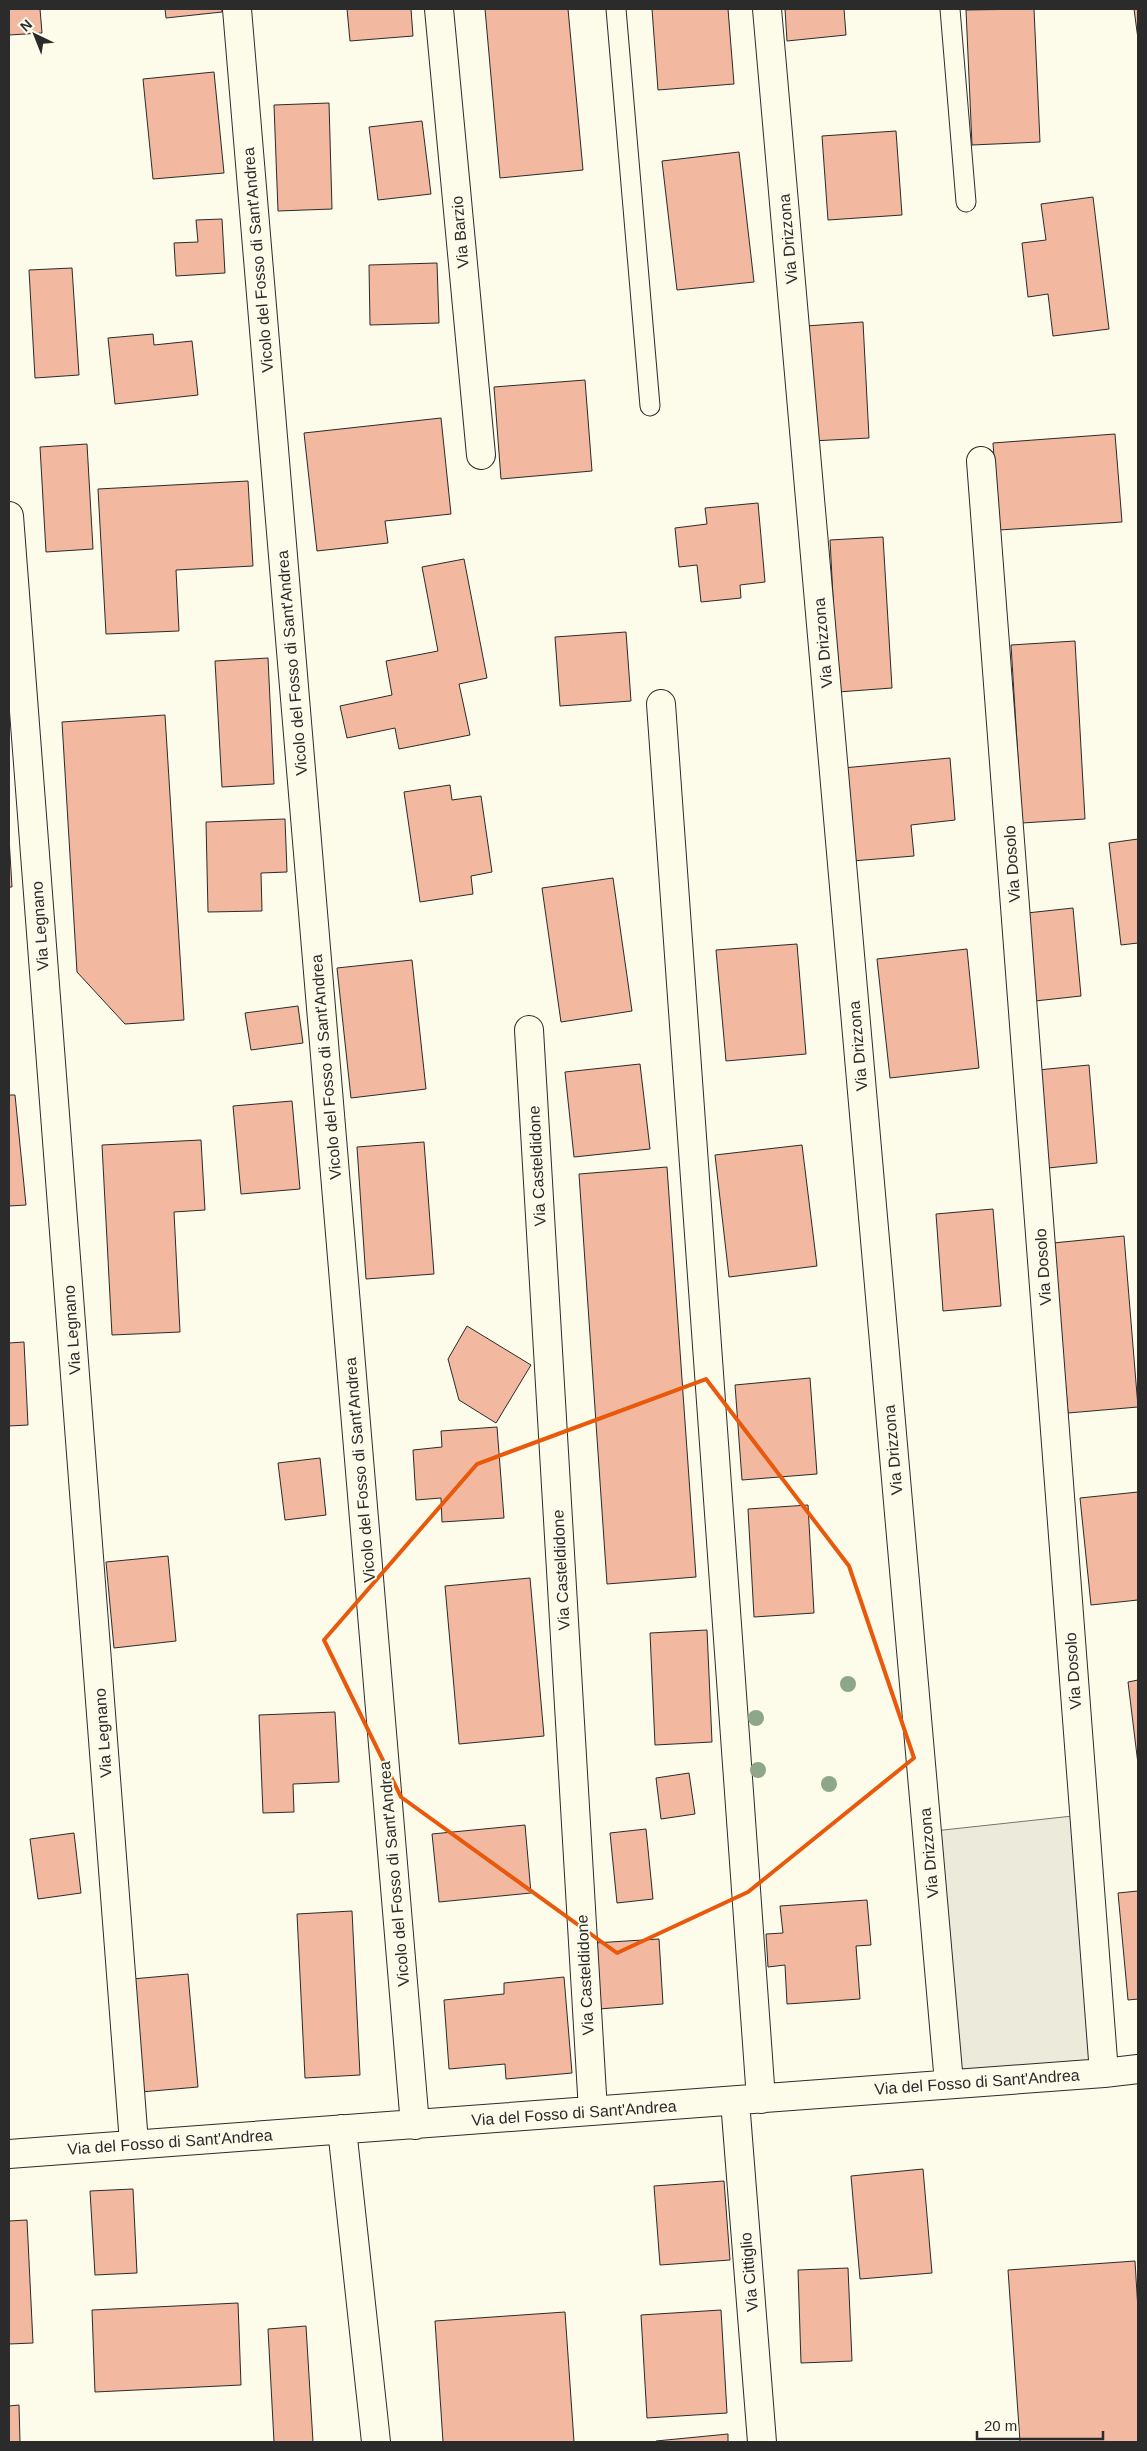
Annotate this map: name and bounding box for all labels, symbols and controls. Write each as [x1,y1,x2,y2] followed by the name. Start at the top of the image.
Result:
[10,10,60,60] north arrow
[17,16,35,35] text: N
[240,147,276,373] street label: Vicolo del Fosso di Sant'Andrea
[776,193,800,285] street label: Via Drizzona
[448,195,472,269] street label: Via Barzio
[274,550,310,776] street label: Vicolo del Fosso di Sant'Andrea
[811,597,835,689] street label: Via Drizzona
[1001,825,1023,903] street label: Via Dosolo
[28,881,52,971] street label: Via Legnano
[308,954,344,1180] street label: Vicolo del Fosso di Sant'Andrea
[846,1000,870,1092] street label: Via Drizzona
[525,1105,549,1227] street label: Via Casteldidone
[1032,1228,1054,1306] street label: Via Dosolo
[60,1285,84,1375] street label: Via Legnano
[342,1357,378,1583] street label: Vicolo del Fosso di Sant'Andrea
[881,1404,905,1496] street label: Via Drizzona
[549,1509,573,1631] street label: Via Casteldidone
[1062,1632,1084,1710] street label: Via Dosolo
[91,1688,115,1778] street label: Via Legnano
[376,1761,412,1987] street label: Vicolo del Fosso di Sant'Andrea
[917,1807,941,1899] street label: Via Drizzona
[573,1914,597,2036] street label: Via Casteldidone
[874,2066,1080,2098] street label: Via del Fosso di Sant'Andrea
[471,2097,677,2129] street label: Via del Fosso di Sant'Andrea
[67,2126,273,2158] street label: Via del Fosso di Sant'Andrea
[737,2231,761,2312] street label: Via Cittiglio
[977,2408,1103,2440] scale bar
[984,2417,1017,2434] text: 20 m

